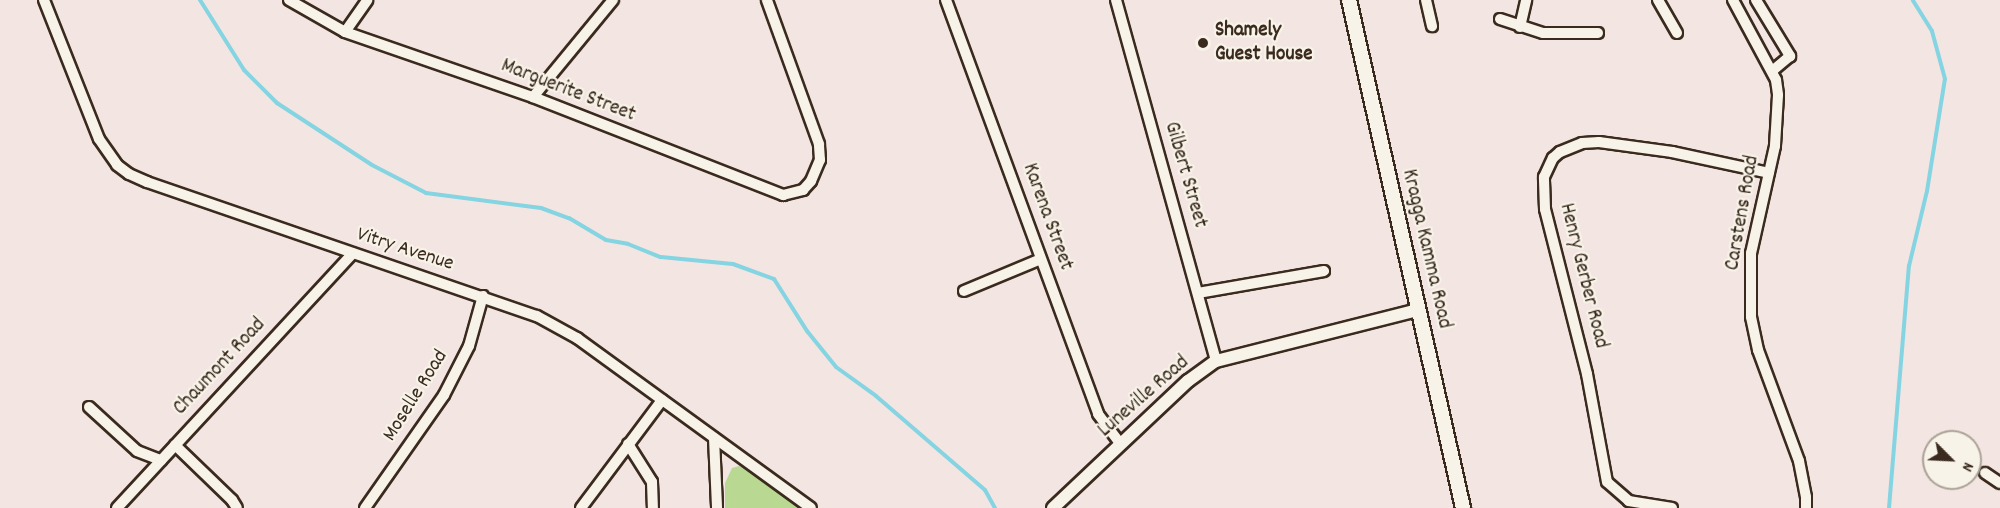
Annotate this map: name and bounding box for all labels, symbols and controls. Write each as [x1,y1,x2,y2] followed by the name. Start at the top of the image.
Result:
[1215,18,1313,68] place label: Shamely Guest House
[1196,36,1210,50] marker: Shamely Guest House
[497,54,639,128] street label: Marguerite Street
[1158,119,1212,231] street label: Gilbert Street
[1720,153,1766,273] street label: Carstens Road
[1016,160,1078,274] street label: Karena Street
[1395,167,1457,331] street label: Kragga Kamma Road
[1553,201,1613,351] street label: Henry Gerber Road
[353,223,457,277] street label: Vitry Avenue
[168,313,272,421] street label: Chaumont Road
[378,346,454,446] street label: Moselle Road
[1093,351,1195,443] street label: Luneville Road
[1922,430,1982,490] north arrow
[1955,458,1979,475] text: N

